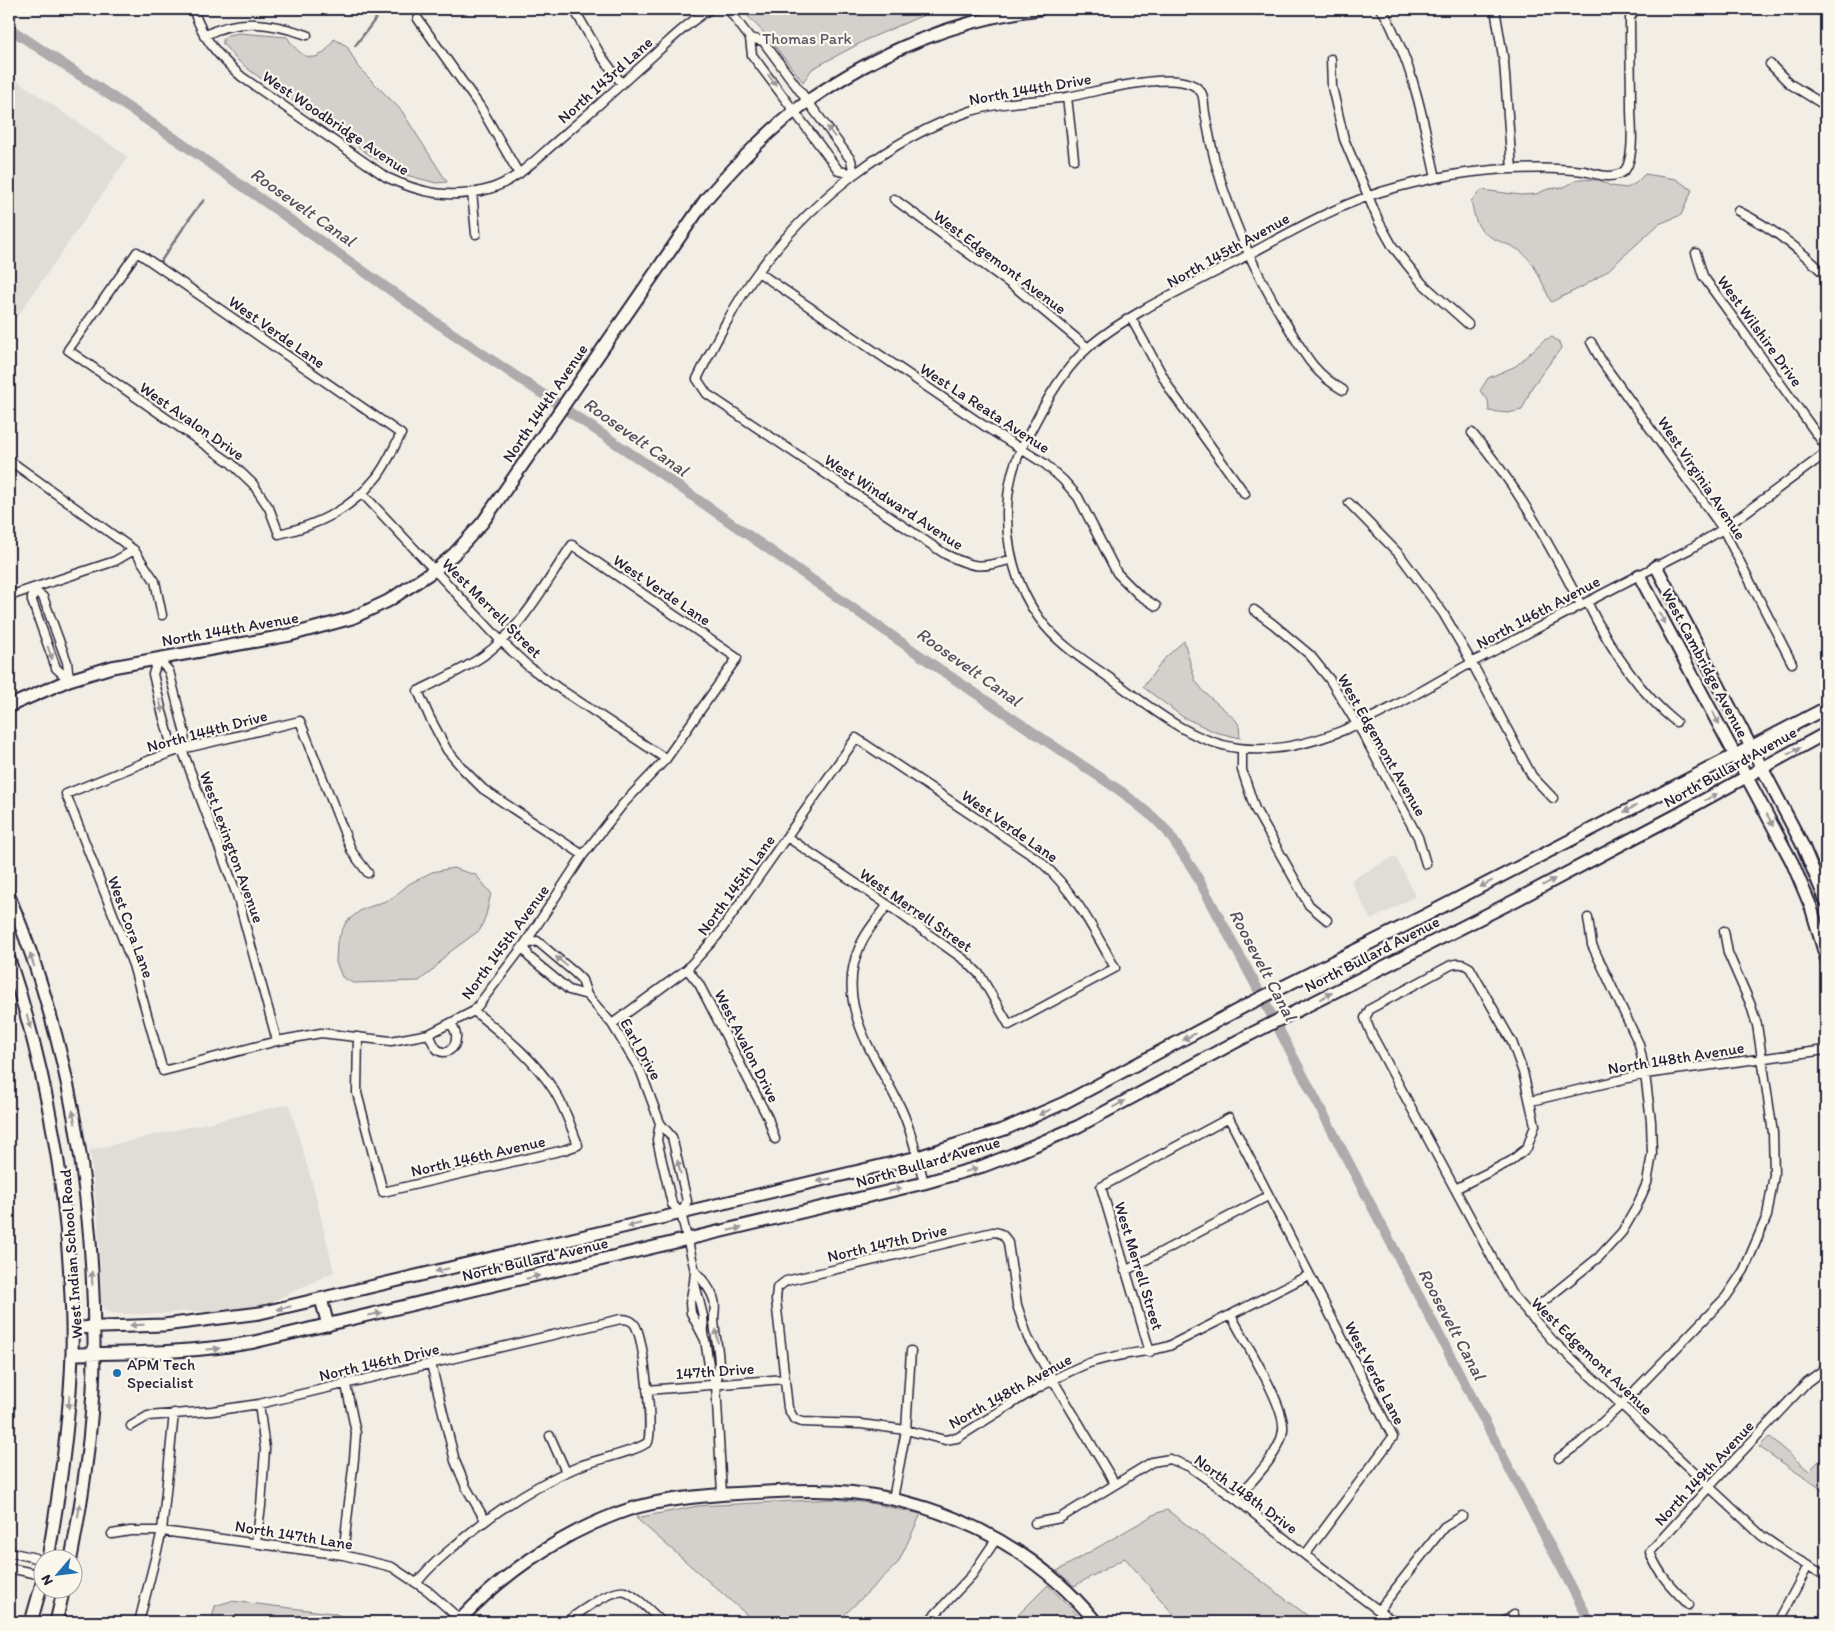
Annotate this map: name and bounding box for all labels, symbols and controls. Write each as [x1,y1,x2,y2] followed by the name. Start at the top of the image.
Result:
[762,29,852,48] park label: Thomas Park
[554,33,656,127] street label: North 143rd Lane
[259,67,413,179] street label: West Woodbridge Avenue
[967,69,1093,109] street label: North 144th Drive
[767,73,777,87] one-way arrow
[826,125,836,139] one-way arrow
[246,163,361,252] water label: Roosevelt Canal
[930,206,1070,318] street label: West Edgemont Avenue
[1163,208,1293,292] street label: North 145th Avenue
[1713,272,1807,391] street label: West Wilshire Drive
[225,292,329,372] street label: West Verde Lane
[498,340,592,466] street label: North 144th Avenue
[916,359,1054,457] street label: West La Reata Avenue
[136,378,248,464] street label: West Avalon Drive
[579,393,694,482] water label: Roosevelt Canal
[1654,413,1750,543] street label: West Virginia Avenue
[821,450,967,554] street label: West Windward Avenue
[610,550,714,630] street label: West Verde Lane
[438,554,546,662] street label: West Merrell Street
[1473,571,1603,653] street label: North 146th Avenue
[1658,585,1752,741] street label: West Cambridge Avenue
[160,608,300,650] street label: North 144th Avenue
[1658,611,1666,625] one-way arrow
[912,623,1027,712] water label: Roosevelt Canal
[47,645,54,660] one-way arrow
[1333,670,1431,820] street label: West Edgemont Avenue
[157,698,165,713] one-way arrow
[145,706,269,756] street label: North 144th Drive
[1712,711,1720,725] one-way arrow
[1660,722,1800,811] street label: North Bullard Avenue
[1787,746,1801,755] one-way arrow
[196,769,268,925] street label: West Lexington Avenue
[958,786,1062,866] street label: West Verde Lane
[1704,793,1719,801] one-way arrow
[1623,805,1638,813] one-way arrow
[1766,813,1774,827] one-way arrow
[693,831,779,939] street label: North 145th Lane
[856,864,976,956] street label: West Merrell Street
[104,873,158,981] street label: West Cora Lane
[1542,878,1556,886] one-way arrow
[1479,880,1493,888] one-way arrow
[457,881,553,1003] street label: North 145th Avenue
[1224,905,1303,1026] water label: Roosevelt Canal
[1301,912,1443,996] street label: North Bullard Avenue
[28,952,36,967] one-way arrow
[555,955,568,966] one-way arrow
[710,987,784,1105] street label: West Avalon Drive
[1319,992,1333,1000] one-way arrow
[26,1015,34,1030] one-way arrow
[616,1015,666,1084] street label: Earl Drive
[1183,1032,1196,1041] one-way arrow
[1606,1038,1746,1078] street label: North 148th Avenue
[1112,1100,1127,1108] one-way arrow
[1038,1107,1053,1116] one-way arrow
[69,1109,77,1125] one-way arrow
[409,1131,547,1181] street label: North 146th Avenue
[854,1132,1003,1192] street label: North Bullard Avenue
[675,1159,683,1174] one-way arrow
[964,1165,979,1173] one-way arrow
[56,1168,86,1339] street label: West Indian School Road
[816,1176,831,1184] one-way arrow
[887,1186,902,1194] one-way arrow
[1110,1199,1168,1333] street label: West Merrell Street
[825,1220,949,1266] street label: North 147th Drive
[627,1221,642,1229] one-way arrow
[727,1225,742,1233] one-way arrow
[460,1233,610,1285] street label: North Bullard Avenue
[1413,1264,1492,1385] water label: Roosevelt Canal
[434,1266,449,1274] one-way arrow
[87,1270,95,1286] one-way arrow
[526,1272,541,1280] one-way arrow
[1527,1293,1657,1419] street label: West Edgemont Avenue
[276,1304,291,1312] one-way arrow
[368,1310,383,1318] one-way arrow
[1341,1318,1409,1428] street label: West Verde Lane
[129,1322,145,1330] one-way arrow
[712,1328,720,1344] one-way arrow
[317,1339,441,1385] street label: North 146th Drive
[205,1344,221,1352] one-way arrow
[945,1349,1075,1433] street label: North 148th Avenue
[127,1355,195,1392] place label: APM Tech Specialist
[675,1359,755,1383] street label: 147th Drive
[111,1367,123,1379] marker: APM Tech Specialist
[64,1395,72,1411] one-way arrow
[1650,1416,1758,1530] street label: North 149th Avenue
[1191,1450,1301,1538] street label: North 148th Drive
[75,1502,83,1518] one-way arrow
[234,1516,354,1554] street label: North 147th Lane
[32,1548,82,1598] north arrow
[37,1572,57,1588] text: N

